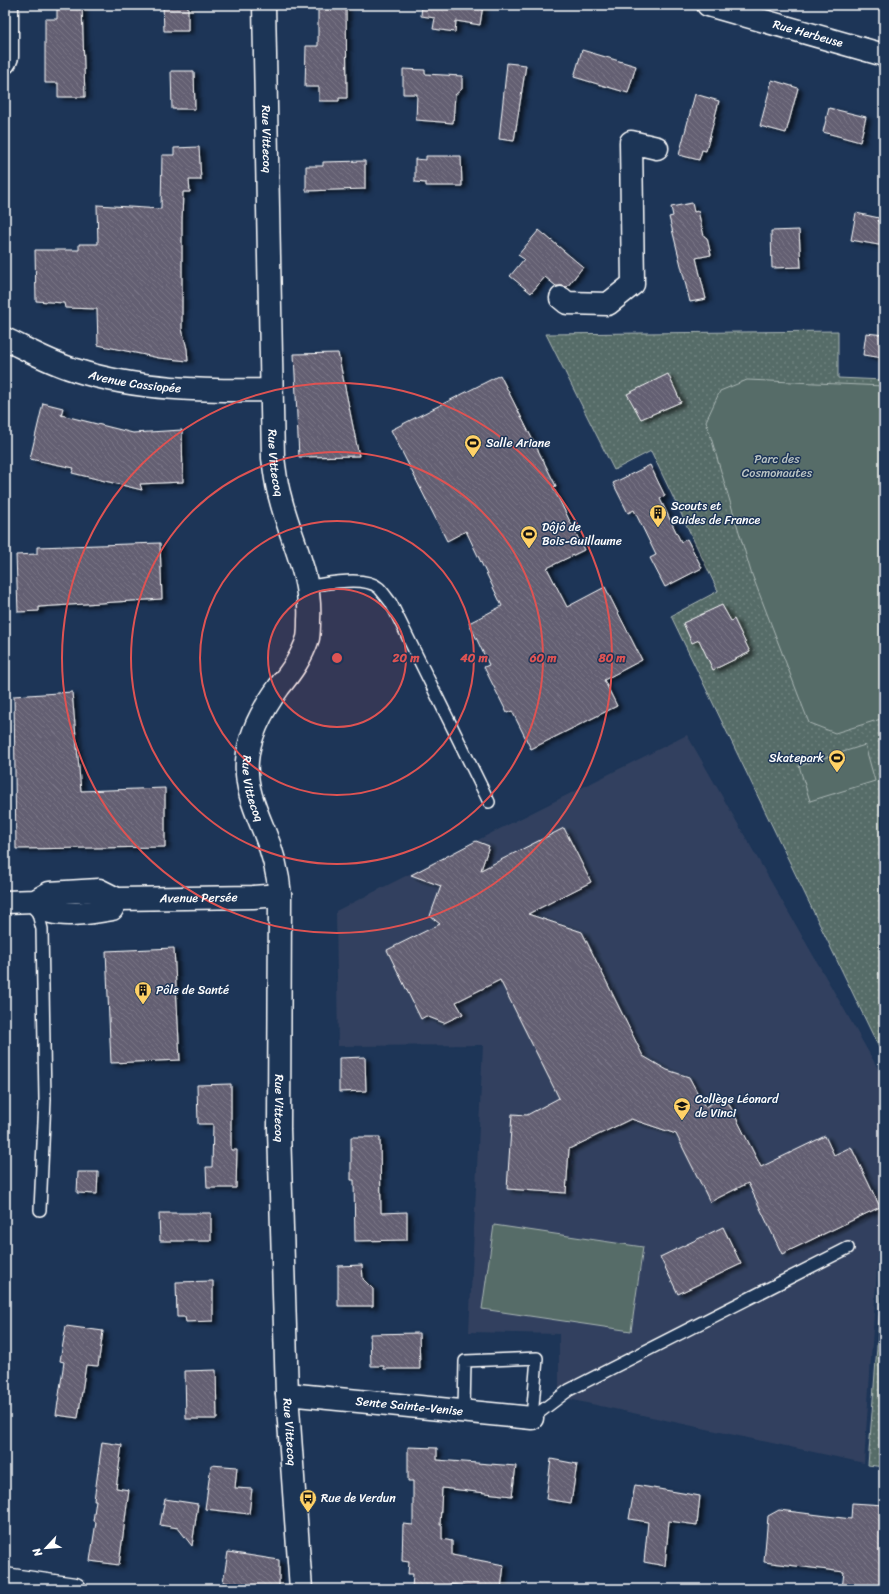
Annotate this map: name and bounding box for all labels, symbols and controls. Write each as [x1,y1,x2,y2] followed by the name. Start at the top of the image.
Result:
[770,13,846,54] street label: Rue Herbeuse
[255,105,278,173] street label: Rue Vittecoq
[85,363,182,400] street label: Avenue Cassiopée
[261,429,290,499] street label: Rue Vittecoq
[486,432,550,454] place label: Salle Ariane
[463,433,483,458] sports icon: Salle Ariane
[742,448,813,484] park label: Parc des Cosmonautes
[671,495,761,531] place label: Scouts et Guides de France
[648,503,668,528] building icon: Scouts et Guides de France
[542,516,622,552] place label: Dôjô de Bois-Guillaume
[519,524,539,549] sports icon: Dôjô de Bois-Guillaume
[392,647,420,669] text: 20 m
[459,647,488,669] text: 40 m
[529,647,557,669] text: 60 m
[597,647,626,669] text: 80 m
[330,651,344,665] centre of rings
[769,747,825,769] place label: Skatepark
[827,748,847,773] sports icon: Skatepark
[236,754,270,825] street label: Rue Vittecoq
[159,886,238,909] street label: Avenue Persée
[156,979,229,1001] place label: Pôle de Santé
[133,980,153,1005] building icon: Pôle de Santé
[268,1074,290,1142] street label: Rue Vittecoq
[695,1088,779,1124] place label: Collège Léonard de Vinci
[672,1096,692,1121] school or university icon: Collège Léonard de Vinci
[355,1390,464,1422] street label: Sente Sainte-Venise
[276,1397,303,1467] street label: Rue Vittecoq
[321,1487,396,1509] place label: Rue de Verdun
[298,1488,318,1513] bus stop icon: Rue de Verdun
[26,1528,66,1568] north arrow
[27,1544,48,1561] text: N

